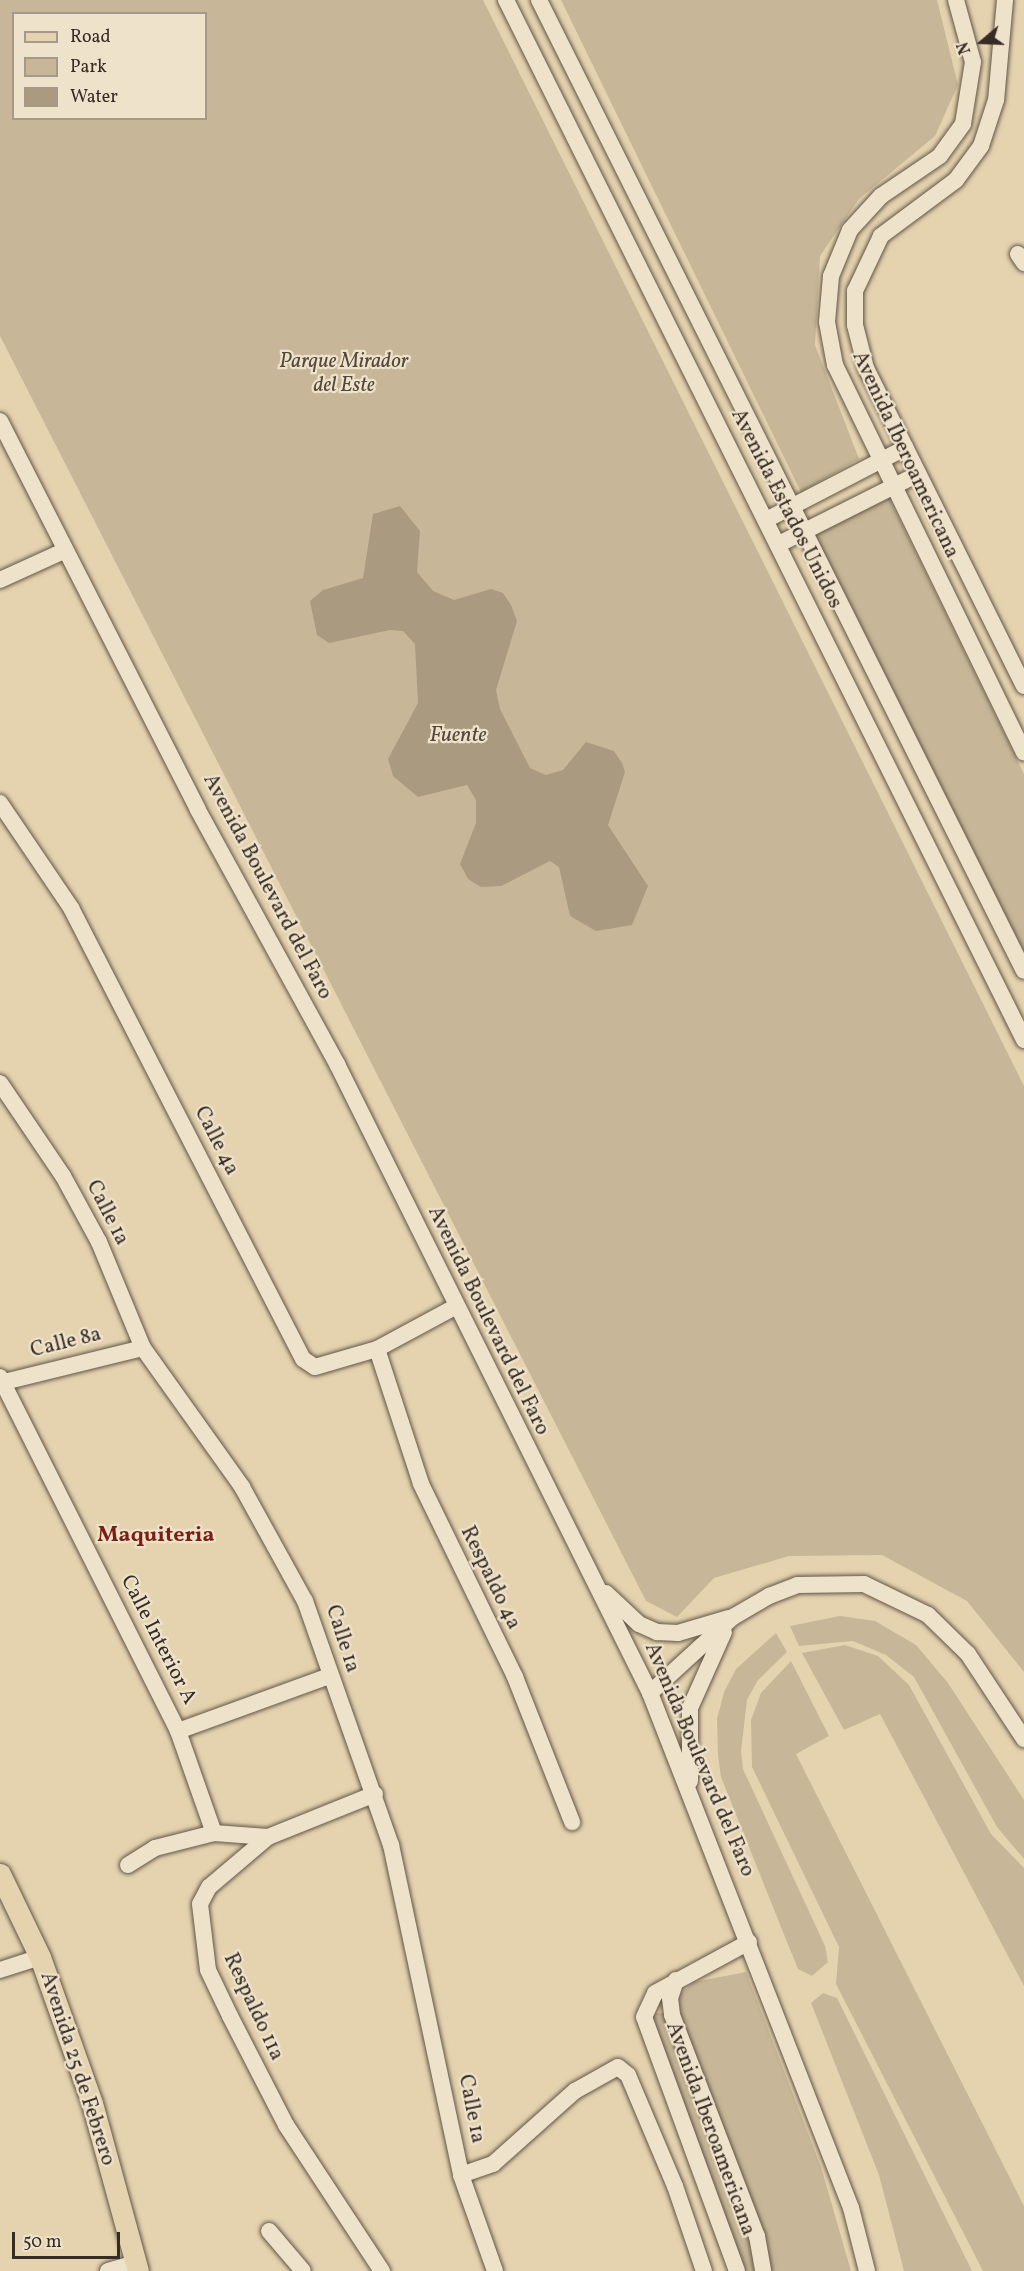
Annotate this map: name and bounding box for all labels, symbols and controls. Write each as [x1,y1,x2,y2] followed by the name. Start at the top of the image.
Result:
[12,12,207,120] legend
[952,12,1012,72] north arrow
[70,25,111,50] text: Road
[953,39,977,57] text: N
[70,55,107,80] text: Park
[70,85,118,110] text: Water
[846,347,964,563] street label: Avenida Iberoamericana
[279,349,409,399] park label: Parque Mirador del Este
[725,405,847,613] street label: Avenida Estados Unidos
[429,723,487,749] water label: Fuente
[197,770,337,1004] street label: Avenida Boulevard del Faro
[188,1102,244,1180] street label: Calle 4a
[80,1176,134,1250] street label: Calle 1a
[422,1202,554,1440] street label: Avenida Boulevard del Faro
[28,1322,104,1364] street label: Calle 8a
[454,1522,526,1634] street label: Respaldo 4a
[97,1523,215,1549] district label: Maquiteria
[115,1571,201,1709] street label: Calle Interior A
[319,1602,365,1676] street label: Calle 1a
[638,1639,760,1881] street label: Avenida Boulevard del Faro
[217,1949,289,2065] street label: Respaldo 11a
[34,1969,120,2169] street label: Avenida 25 de Febrero
[660,2019,760,2239] street label: Avenida Iberoamericana
[452,2072,490,2146] street label: Calle 1a
[15,2220,123,2258] scale bar
[23,2230,62,2255] text: 50 m

